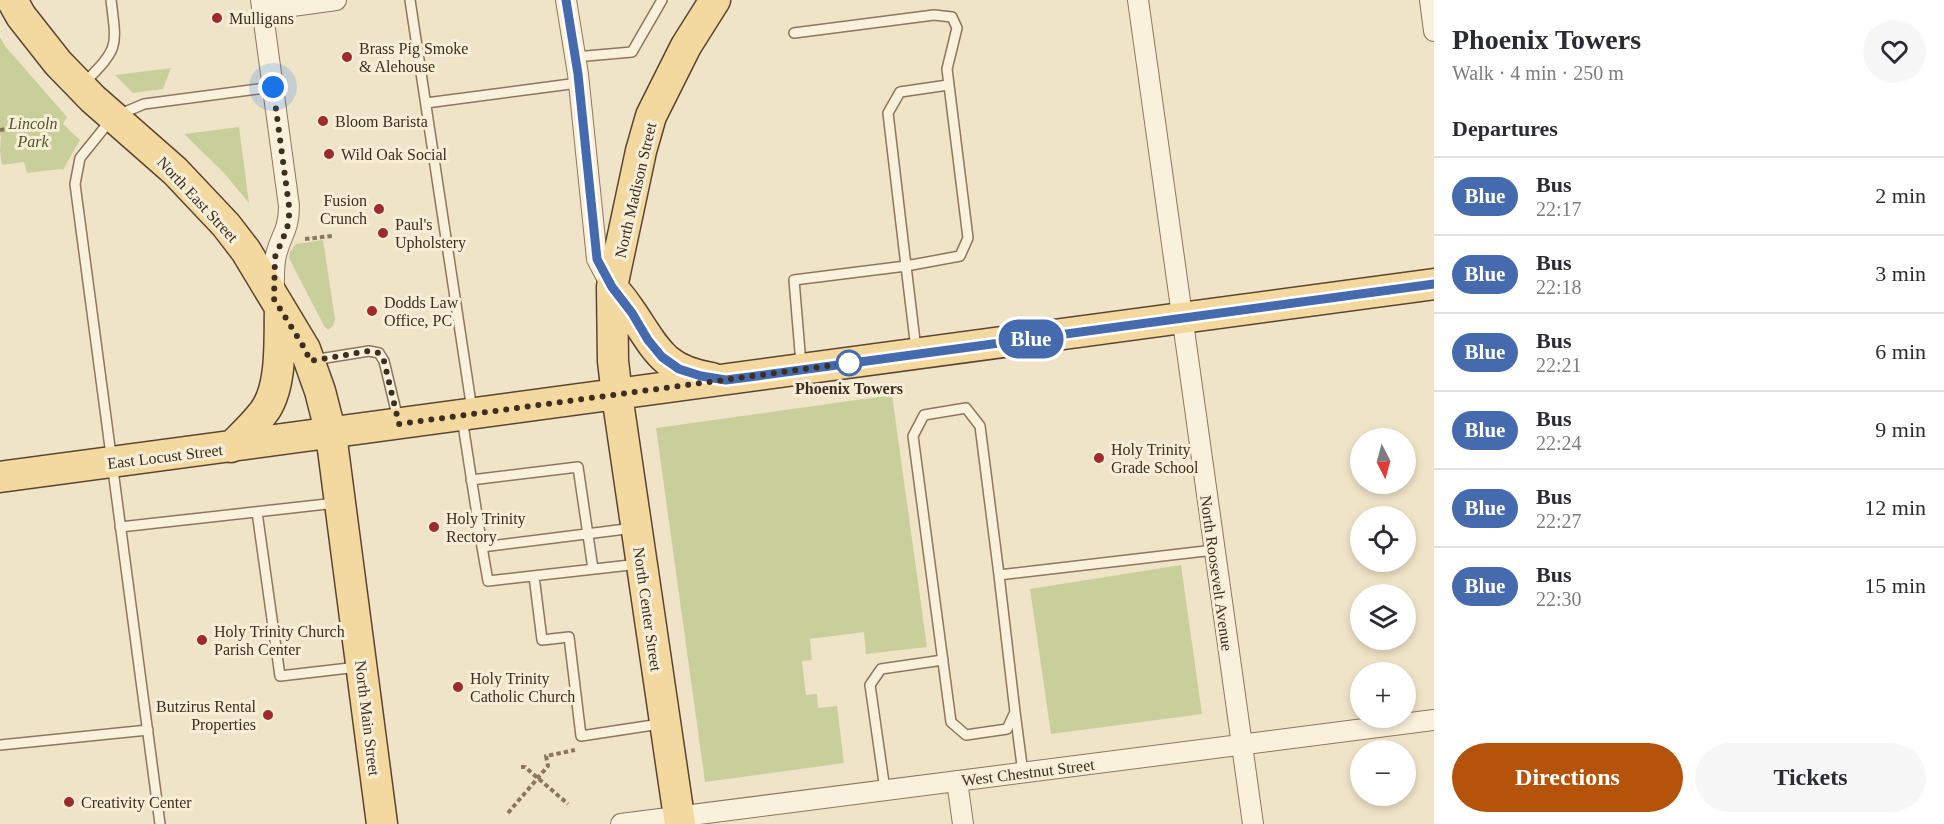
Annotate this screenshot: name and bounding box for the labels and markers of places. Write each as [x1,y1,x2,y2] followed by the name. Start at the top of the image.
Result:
[229,10,294,28] place label: Mulligans
[210,11,224,25] marker: Mulligans
[359,40,468,75] place label: Brass Pig Smoke & Alehouse
[340,50,354,64] marker: Brass Pig Smoke & Alehouse
[335,113,428,130] place label: Bloom Barista
[316,114,330,128] marker: Bloom Barista
[341,146,448,163] place label: Wild Oak Social
[322,147,336,161] marker: Wild Oak Social
[320,192,367,227] place label: Fusion Crunch
[372,202,386,216] marker: Fusion Crunch
[395,216,466,252] place label: Paul's Upholstery
[376,226,390,240] marker: Paul's Upholstery
[384,294,459,329] place label: Dodds Law Office, PC
[365,304,379,318] marker: Dodds Law Office, PC
[836,350,862,376] marker: Phoenix Towers
[795,380,903,397] place label: Phoenix Towers
[1111,441,1199,476] place label: Holy Trinity Grade School
[1092,451,1106,465] marker: Holy Trinity Grade School
[446,510,526,546] place label: Holy Trinity Rectory
[427,520,441,534] marker: Holy Trinity Rectory
[214,623,345,658] place label: Holy Trinity Church Parish Center
[195,633,209,647] marker: Holy Trinity Church Parish Center
[470,670,575,705] place label: Holy Trinity Catholic Church
[451,680,465,694] marker: Holy Trinity Catholic Church
[156,698,257,734] place label: Butzirus Rental Properties
[261,708,275,722] marker: Butzirus Rental Properties
[81,794,192,812] place label: Creativity Center
[62,795,76,809] marker: Creativity Center

